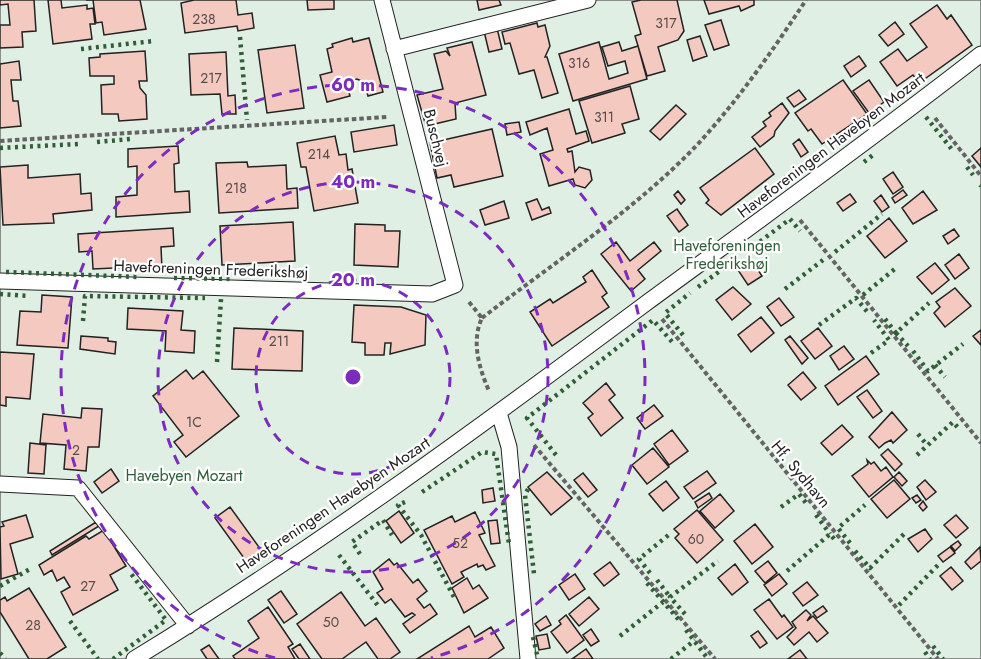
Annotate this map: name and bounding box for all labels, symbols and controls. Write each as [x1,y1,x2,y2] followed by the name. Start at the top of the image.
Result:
[192,9,216,29] house number: 238
[655,13,677,33] house number: 317
[568,53,590,73] house number: 316
[732,67,930,223] street label: Haveforeningen Havebyen Mozart
[200,68,222,88] house number: 217
[331,72,375,98] text: 60 m
[418,107,454,169] street label: Buschvej
[594,107,614,127] house number: 311
[308,144,330,164] house number: 214
[331,169,375,195] text: 40 m
[225,178,247,198] house number: 218
[673,234,781,275] park label: Haveforeningen Frederikshøj
[113,254,309,284] street label: Haveforeningen Frederikshøj
[331,267,375,293] text: 20 m
[269,331,289,351] house number: 211
[343,367,363,387] centre of rings
[186,412,202,432] house number: 1C
[231,431,435,579] street label: Haveforeningen Havebyen Mozart
[766,435,836,513] street label: Hf. Sydhavn
[72,440,80,460] house number: 2
[125,464,243,487] park label: Havebyen Mozart
[688,529,704,549] house number: 60
[452,533,468,553] house number: 52
[80,576,96,596] house number: 27
[323,612,339,632] house number: 50
[25,615,41,635] house number: 28

